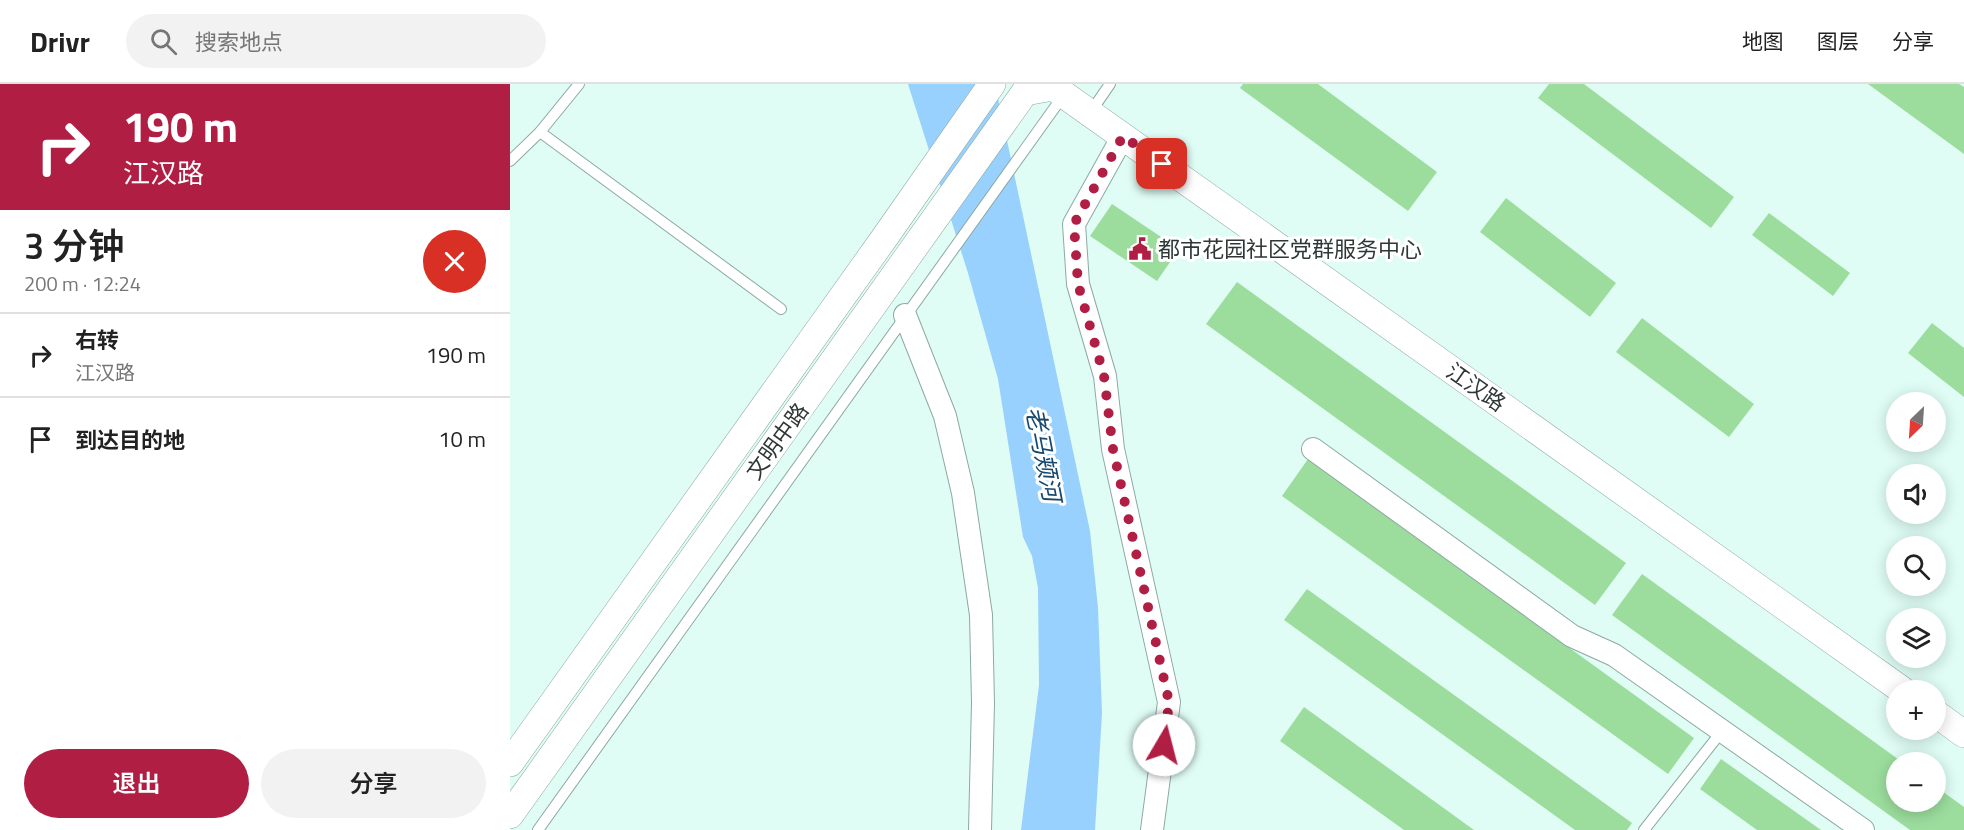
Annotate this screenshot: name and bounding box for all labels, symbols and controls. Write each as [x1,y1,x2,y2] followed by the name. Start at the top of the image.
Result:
[126,14,546,68] search box
[30,20,90,63] text: Drivr
[147,25,180,58] icon: search
[195,25,283,59] text: 搜索地点
[1742,25,1784,57] text: 地图
[1817,25,1859,57] text: 图层
[1892,25,1934,57] text: 分享
[123,94,238,158] text: 190 m
[24,108,102,186] icon: right
[1136,138,1187,189] pin
[1145,147,1178,180] icon: arrive
[123,152,204,193] text: 江汉路
[24,218,124,273] text: 3 分钟
[423,230,486,293] button: close
[1158,232,1422,266] place label: 都市花园社区党群服务中心
[1127,236,1153,262] public building icon: 都市花园社区党群服务中心
[24,268,141,299] text: 200 m · 12:24
[75,323,119,357] text: 右转
[426,338,486,372] text: 190 m
[24,339,57,372] icon: right
[1439,354,1513,420] street label: 江汉路
[75,357,135,388] text: 江汉路
[1886,392,1946,452] north arrow
[1886,392,1946,812] map controls
[737,395,817,487] street label: 文明中路
[1017,403,1072,508] water label: 老马颊河
[438,422,486,456] text: 10 m
[24,423,57,456] icon: arrive
[75,423,185,457] text: 到达目的地
[1886,464,1946,524] button: sound
[1886,536,1946,596] button: search
[1886,608,1946,668] button: layers
[1886,680,1946,740] button: +
[1132,713,1196,777] position arrow
[24,749,249,818] button: 退出
[261,749,486,818] button: 分享
[1886,752,1946,812] button: −

